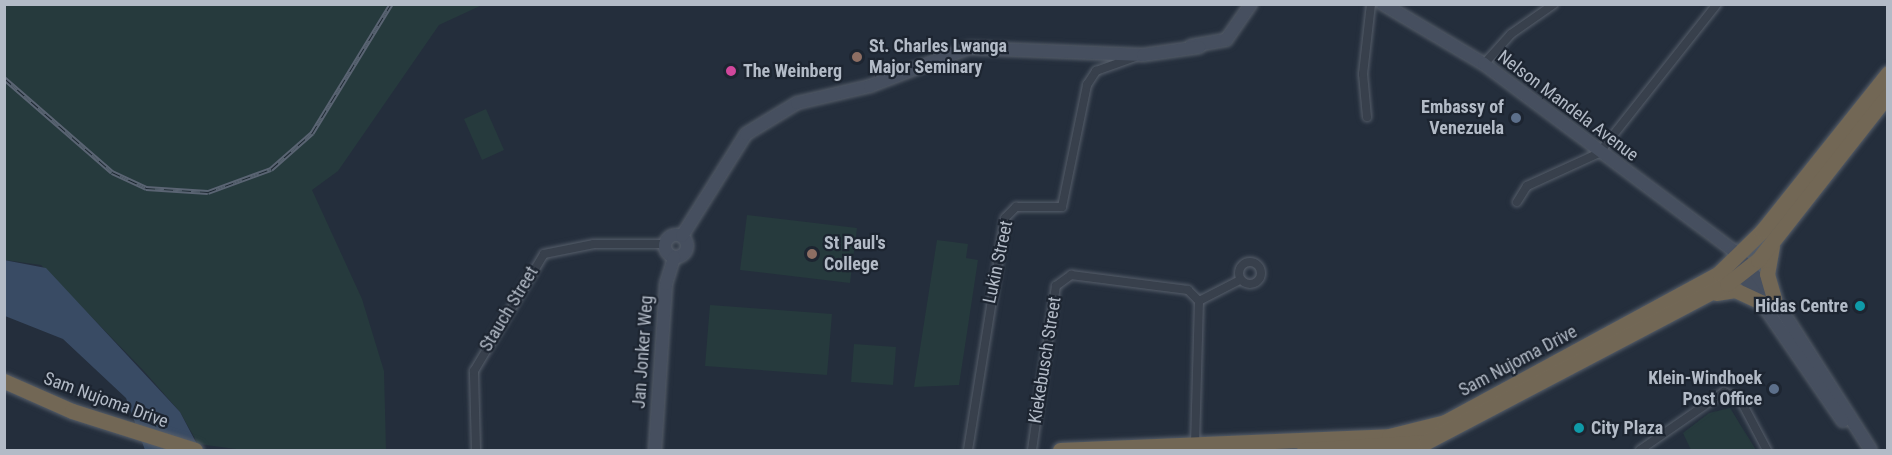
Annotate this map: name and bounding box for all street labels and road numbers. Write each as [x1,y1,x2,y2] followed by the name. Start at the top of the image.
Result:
[1493,46,1643,166] street label: Nelson Mandela Avenue
[979,219,1017,305] street label: Lukin Street
[475,263,543,355] street label: Stauch Street
[628,295,658,409] street label: Jan Jonker Weg
[1024,295,1066,425] street label: Kiekebusch Street
[1455,321,1581,401] street label: Sam Nujoma Drive
[41,367,171,433] street label: Sam Nujoma Drive

